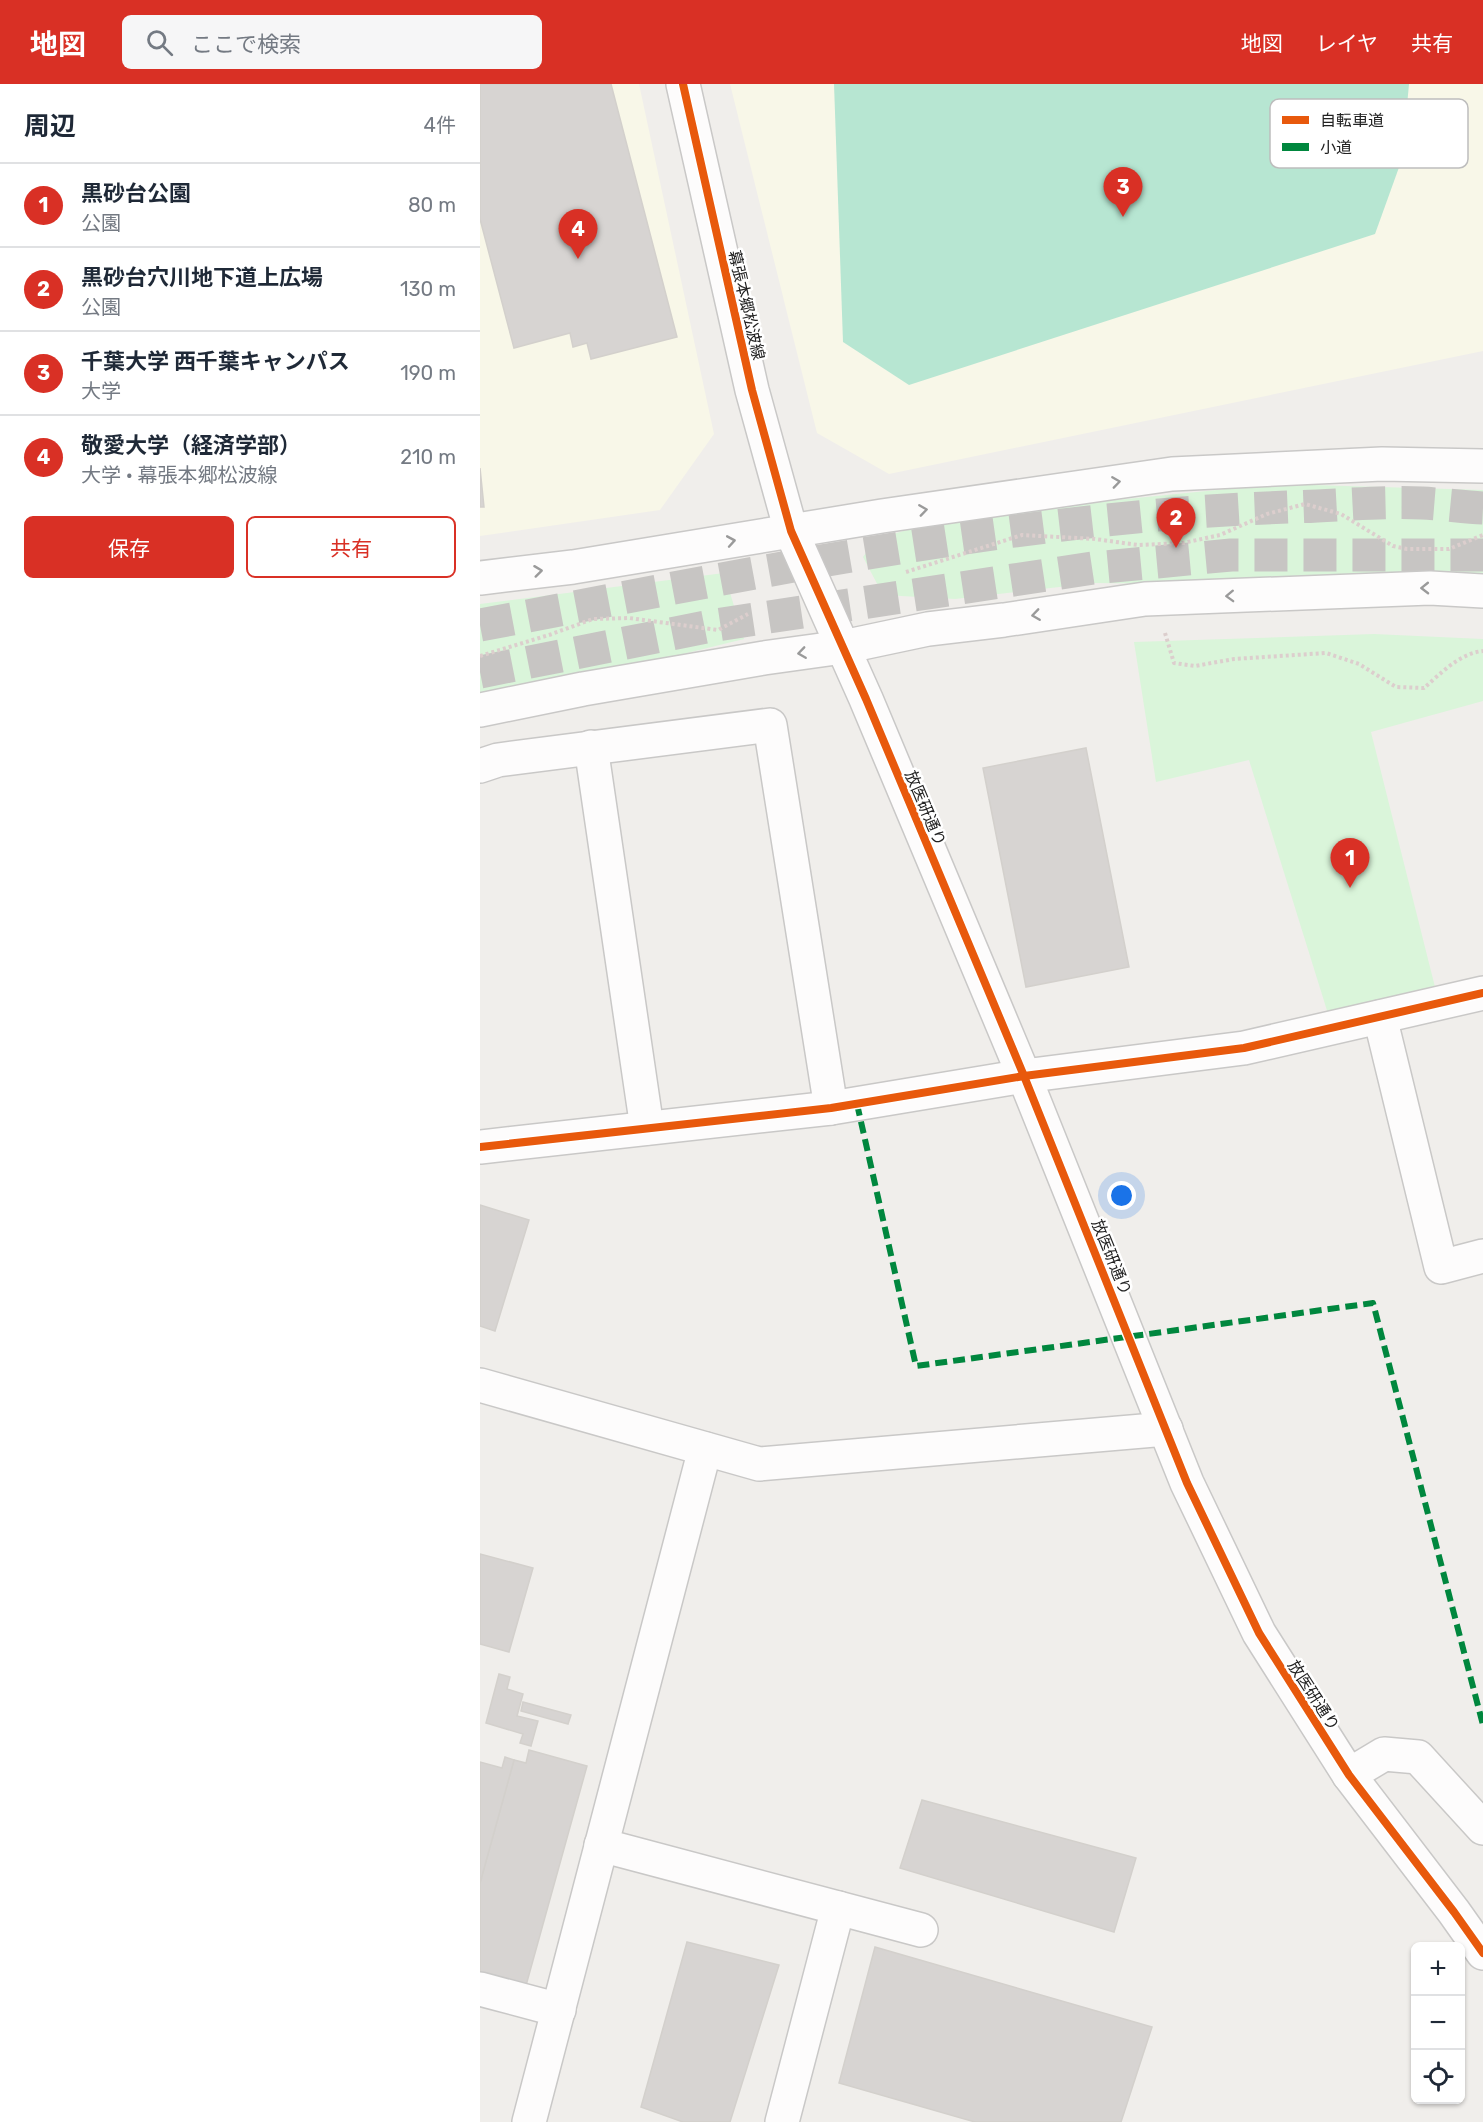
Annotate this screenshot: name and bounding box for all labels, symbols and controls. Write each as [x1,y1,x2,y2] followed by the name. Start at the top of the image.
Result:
[122,15,542,69] search box
[143,26,176,59] icon: search
[30,28,86,61] text: 地図
[191,31,301,58] text: ここで検索
[1241,31,1283,56] text: 地図
[1316,31,1378,56] text: レイヤ
[1411,31,1453,56] text: 共有
[1270,99,1468,168] legend
[24,111,76,142] text: 周辺
[1320,111,1384,130] text: 自転車道
[424,113,456,137] text: 4件
[1320,138,1352,157] text: 小道
[1104,168,1142,217] pin: 3
[81,180,191,207] text: 黒砂台公園
[39,193,48,217] text: 1
[408,193,456,217] text: 80 m
[558,210,598,259] pin: 4
[81,211,121,235] text: 公園
[725,248,768,362] street label: 幕張本郷松波線
[81,264,323,291] text: 黒砂台穴川地下道上広場
[37,277,50,301] text: 2
[400,277,456,301] text: 130 m
[81,295,121,319] text: 公園
[81,348,350,375] text: 千葉大学 西千葉キャンパス
[37,361,50,385] text: 3
[400,361,456,385] text: 190 m
[81,379,121,403] text: 大学
[81,432,301,459] text: 敬愛大学（経済学部）
[37,445,50,469] text: 4
[400,445,456,469] text: 210 m
[81,463,277,487] text: 大学 · 幕張本郷松波線
[1112,476,1121,488] one-way arrow
[1156,498,1196,548] pin: 2
[919,504,928,516] one-way arrow
[24,516,234,578] button: 保存
[246,516,456,578] button: 共有
[725,535,735,548] one-way arrow
[534,565,543,578] one-way arrow
[1420,582,1429,595] one-way arrow
[1225,589,1234,602] one-way arrow
[1031,609,1041,621] one-way arrow
[798,646,807,658] one-way arrow
[901,768,950,849] street label: 放医研通り
[1330,838,1370,888] pin: 1
[1107,1181,1136,1210] your location
[1088,1217,1135,1298] street label: 放医研通り
[1284,1657,1343,1734] street label: 放医研通り
[1411,1942,1465,2104] map controls
[1411,1942,1465,1996] button: +
[1411,1996,1465,2050] button: −
[1411,2050,1465,2104] button: locate

